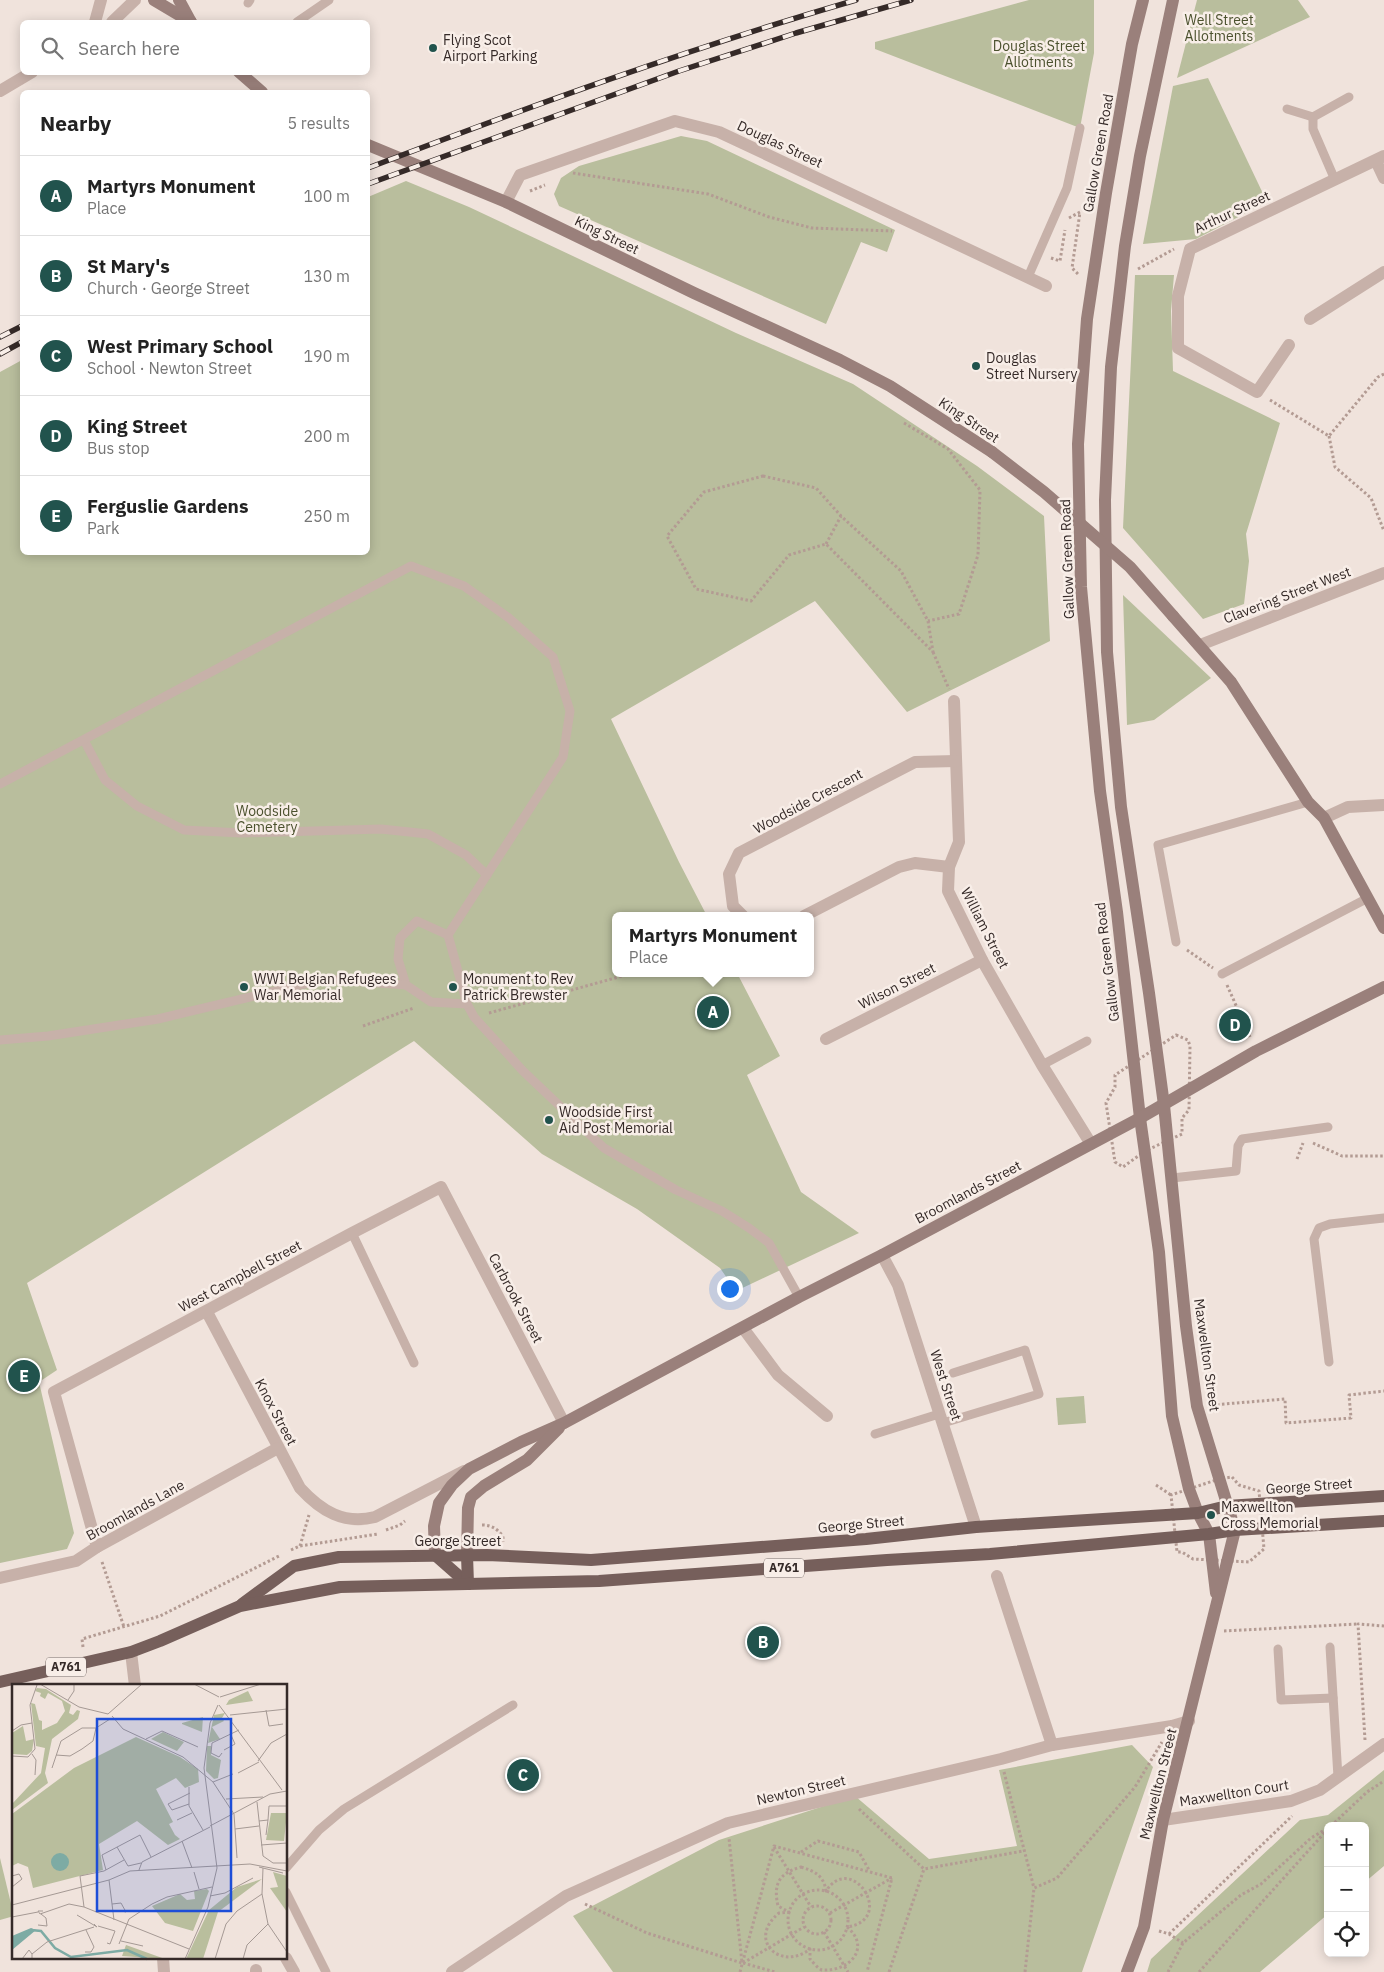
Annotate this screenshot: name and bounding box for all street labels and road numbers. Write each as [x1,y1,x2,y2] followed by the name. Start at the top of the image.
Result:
[1079,92,1117,214] street label: Gallow Green Road
[734,116,826,172] street label: Douglas Street
[1191,187,1273,237] street label: Arthur Street
[572,212,642,258] street label: King Street
[935,393,1003,447] street label: King Street
[1056,499,1078,619] street label: Gallow Green Road
[1221,562,1353,628] street label: Clavering Street West
[750,765,866,837] street label: Woodside Crescent
[957,885,1013,972] street label: William Street
[1091,901,1123,1023] street label: Gallow Green Road
[855,959,939,1013] street label: Wilson Street
[912,1156,1024,1228] street label: Broomlands Street
[176,1236,305,1316] street label: West Campbell Street
[485,1250,547,1346] street label: Carbrook Street
[1190,1297,1224,1413] street label: Maxwellton Street
[926,1347,966,1423] street label: West Street
[251,1375,301,1449] street label: Knox Street
[1265,1474,1353,1498] street label: George Street
[83,1475,188,1544] street label: Broomlands Lane
[817,1511,905,1537] street label: George Street
[415,1532,501,1550] street label: George Street
[764,1559,804,1578] road number: A761
[46,1658,86,1676] road number: A761
[1135,1726,1181,1842] street label: Maxwellton Street
[755,1771,847,1809] street label: Newton Street
[1178,1775,1290,1811] street label: Maxwellton Court

